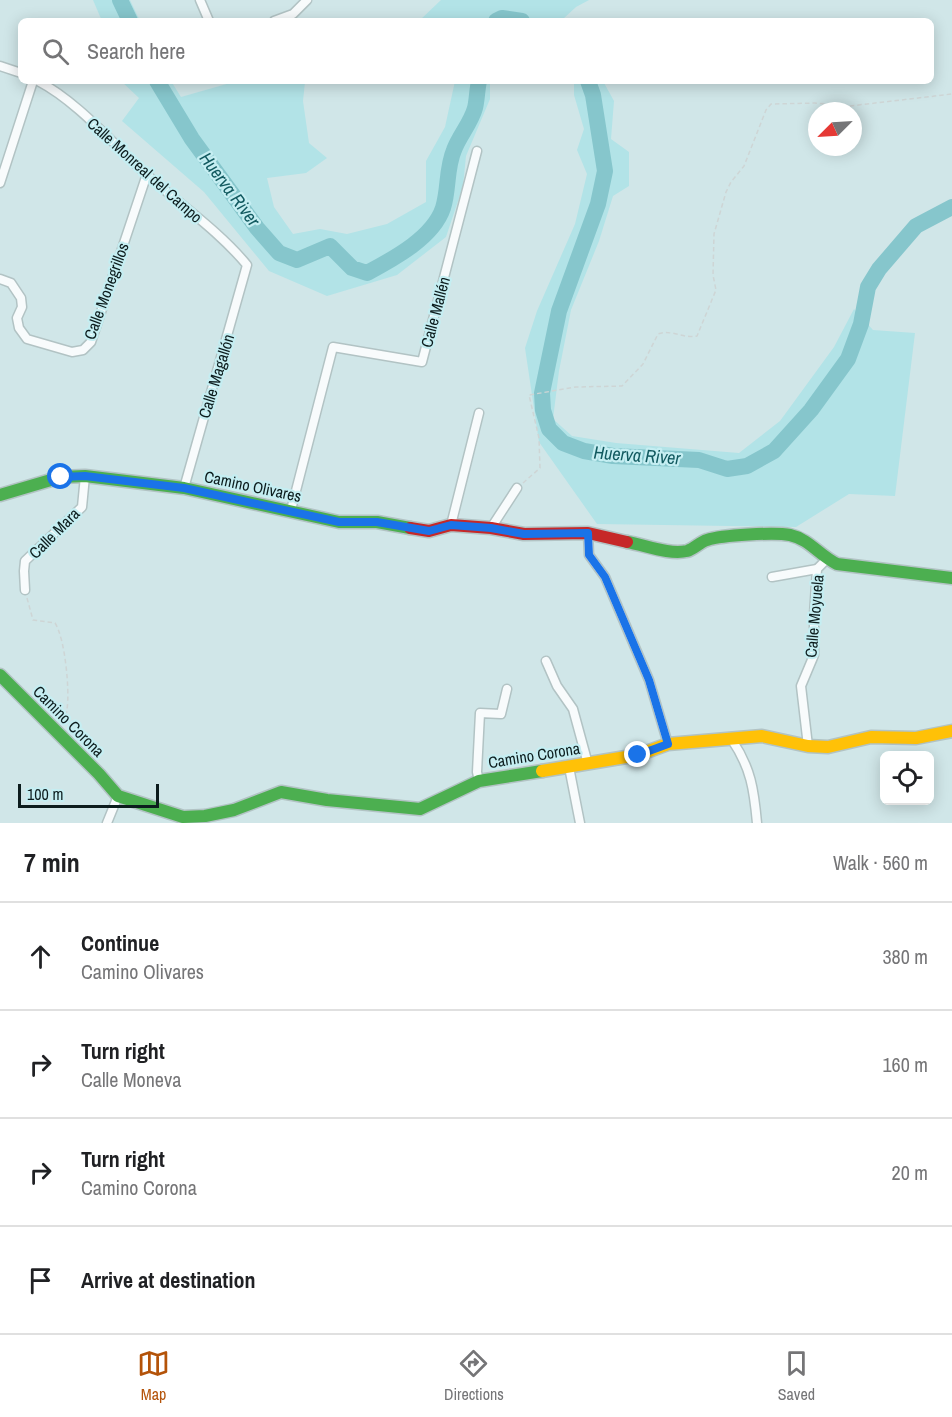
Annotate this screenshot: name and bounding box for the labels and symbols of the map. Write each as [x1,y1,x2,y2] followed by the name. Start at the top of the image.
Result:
[808,102,862,156] north arrow
[83,112,207,228] street label: Calle Monreal del Campo
[194,147,267,232] water label: Huerva River
[78,240,134,342] street label: Calle Monegrillos
[415,274,455,350] street label: Calle Mallén
[193,331,239,421] street label: Calle Magallón
[593,439,682,471] water label: Huerva River
[47,463,73,489] route start
[203,465,303,507] street label: Camino Olivares
[24,502,85,563] street label: Calle Mara
[799,573,829,658] street label: Calle Moyuela
[28,680,110,762] street label: Camino Corona
[487,737,582,773] street label: Camino Corona
[624,741,650,767] route end
[18,781,159,808] scale bar

